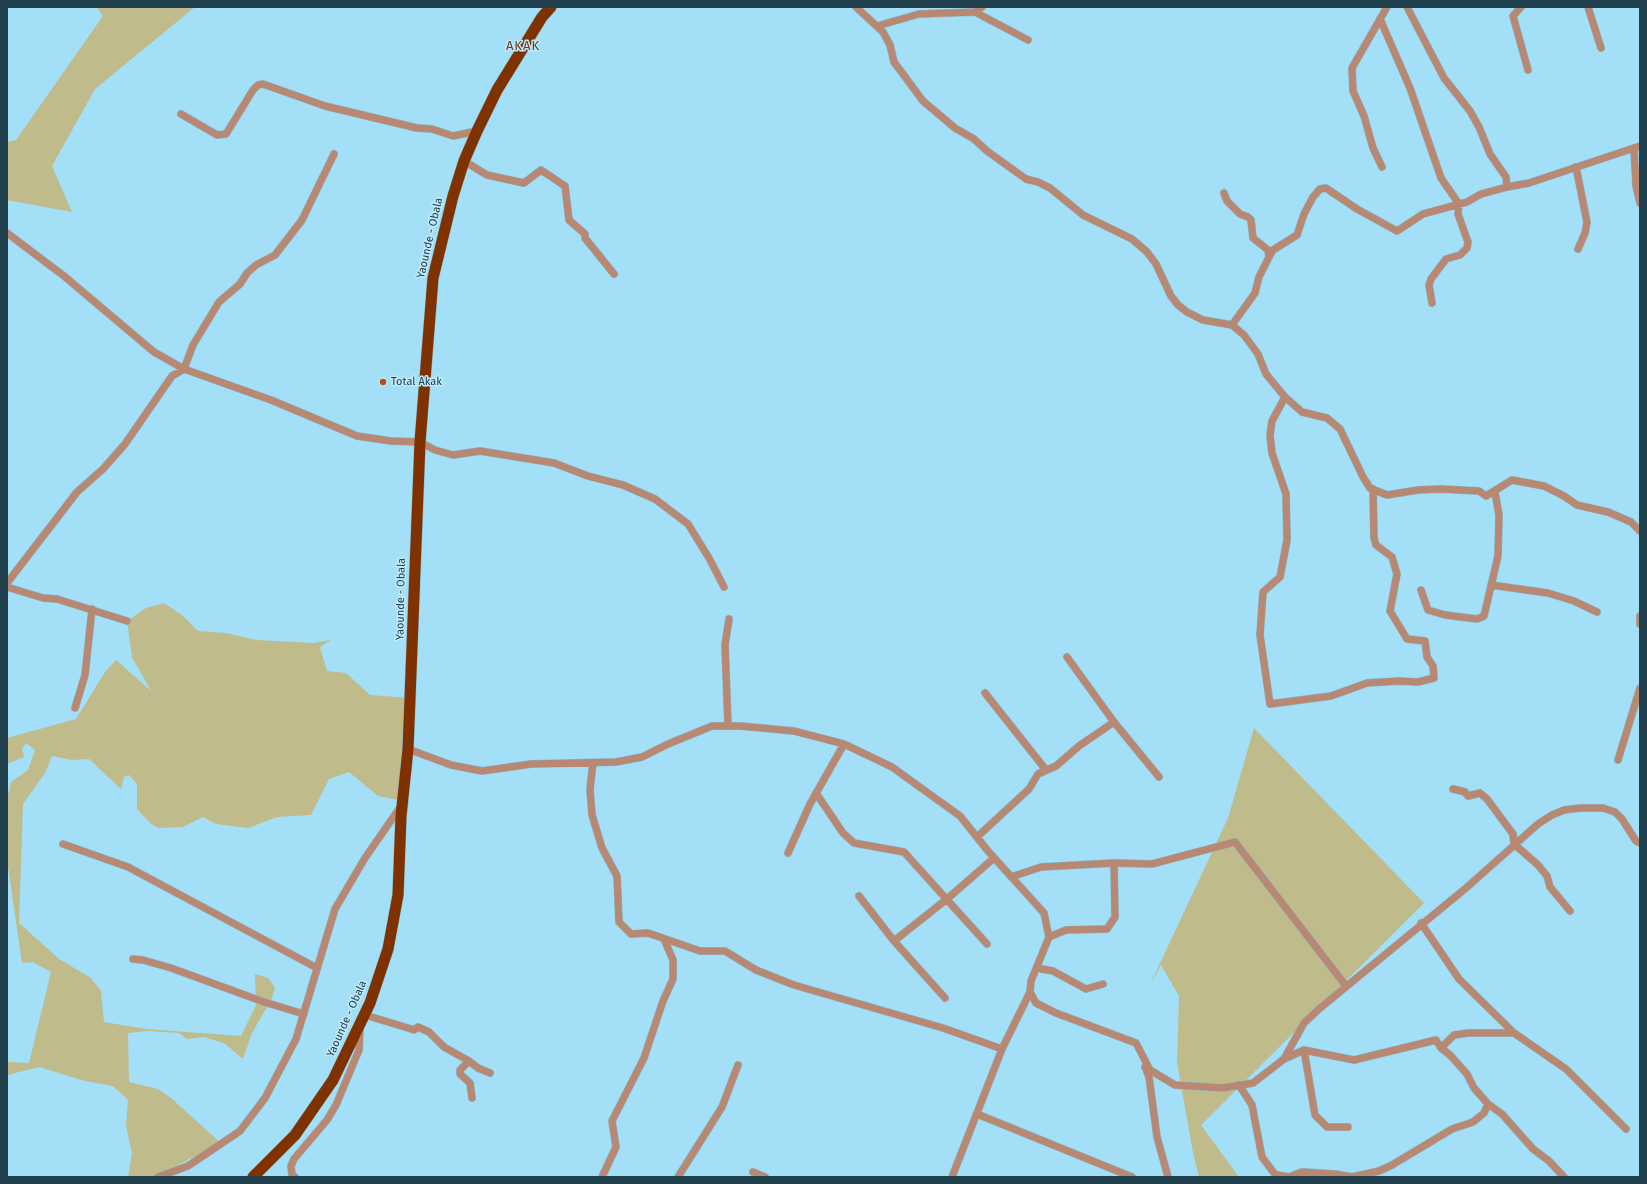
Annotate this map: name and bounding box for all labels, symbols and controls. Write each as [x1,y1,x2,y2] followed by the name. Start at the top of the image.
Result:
[506,38,540,54] district label: AKAK
[414,196,446,280] street label: Yaounde - Obala
[391,375,442,389] place label: Total Akak
[378,377,388,387] marker: Total Akak
[394,558,408,640] street label: Yaounde - Obala
[324,979,370,1059] street label: Yaounde - Obala

